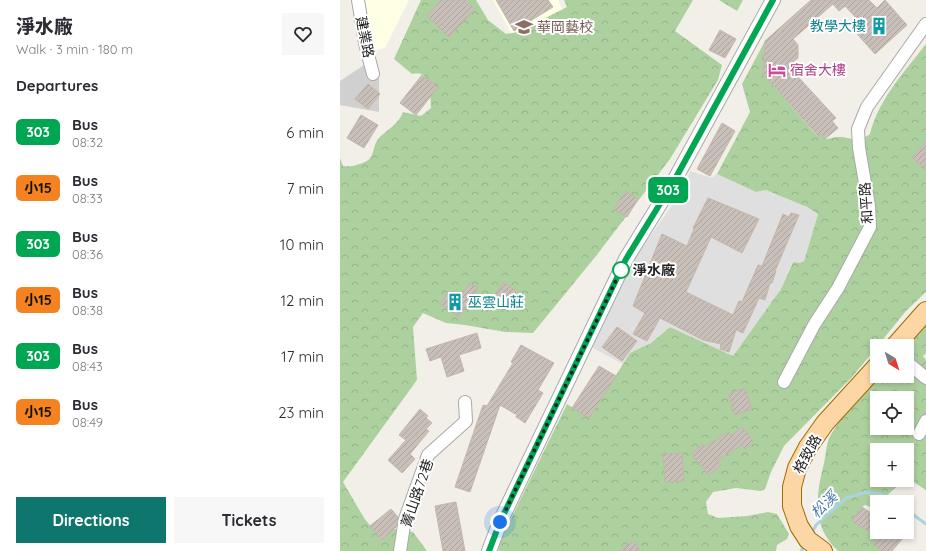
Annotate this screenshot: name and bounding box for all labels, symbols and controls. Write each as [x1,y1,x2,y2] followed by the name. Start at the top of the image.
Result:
[282,13,324,55] button: heart
[16,14,73,38] text: 淨水廠
[352,15,378,59] street label: 建業路
[869,16,889,36] building icon: 教學大樓
[514,17,534,37] school or university icon: 華岡藝校
[810,17,866,35] place label: 教學大樓
[537,18,593,36] place label: 華岡藝校
[16,41,133,57] text: Walk · 3 min · 180 m
[767,60,787,80] hotel icon: 宿舍大樓
[790,61,846,79] place label: 宿舍大樓
[16,76,98,95] text: Departures
[72,115,98,134] text: Bus
[26,123,50,141] text: 303
[286,123,324,142] text: 6 min
[72,134,103,150] text: 08:32
[72,171,98,190] text: Bus
[645,177,691,203] line badge: 303
[24,179,52,197] text: 小15
[287,179,324,198] text: 7 min
[656,181,680,199] text: 303
[856,181,876,225] street label: 和平路
[72,190,103,206] text: 08:33
[72,227,98,246] text: Bus
[26,235,50,253] text: 303
[280,235,324,254] text: 10 min
[72,246,103,262] text: 08:36
[612,261,630,279] marker: 淨水廠
[633,261,675,279] place label: 淨水廠
[72,283,98,302] text: Bus
[24,291,52,309] text: 小15
[280,291,324,310] text: 12 min
[445,292,465,312] building icon: 巫雲山莊
[468,293,524,311] place label: 巫雲山莊
[72,302,103,318] text: 08:38
[72,339,98,358] text: Bus
[870,339,914,383] north arrow
[870,339,914,539] map controls
[26,347,50,365] text: 303
[281,347,324,366] text: 17 min
[72,358,103,374] text: 08:43
[870,391,914,435] button: locate
[72,395,98,414] text: Bus
[24,403,52,421] text: 小15
[278,403,324,422] text: 23 min
[72,414,103,430] text: 08:49
[789,431,825,477] street label: 格致路
[870,443,914,487] button: +
[397,457,437,529] street label: 菁山路72巷
[806,486,842,522] water label: 松溪
[870,495,914,539] button: −
[16,497,166,543] button: Directions
[174,497,324,543] button: Tickets
[490,512,510,532] your location

